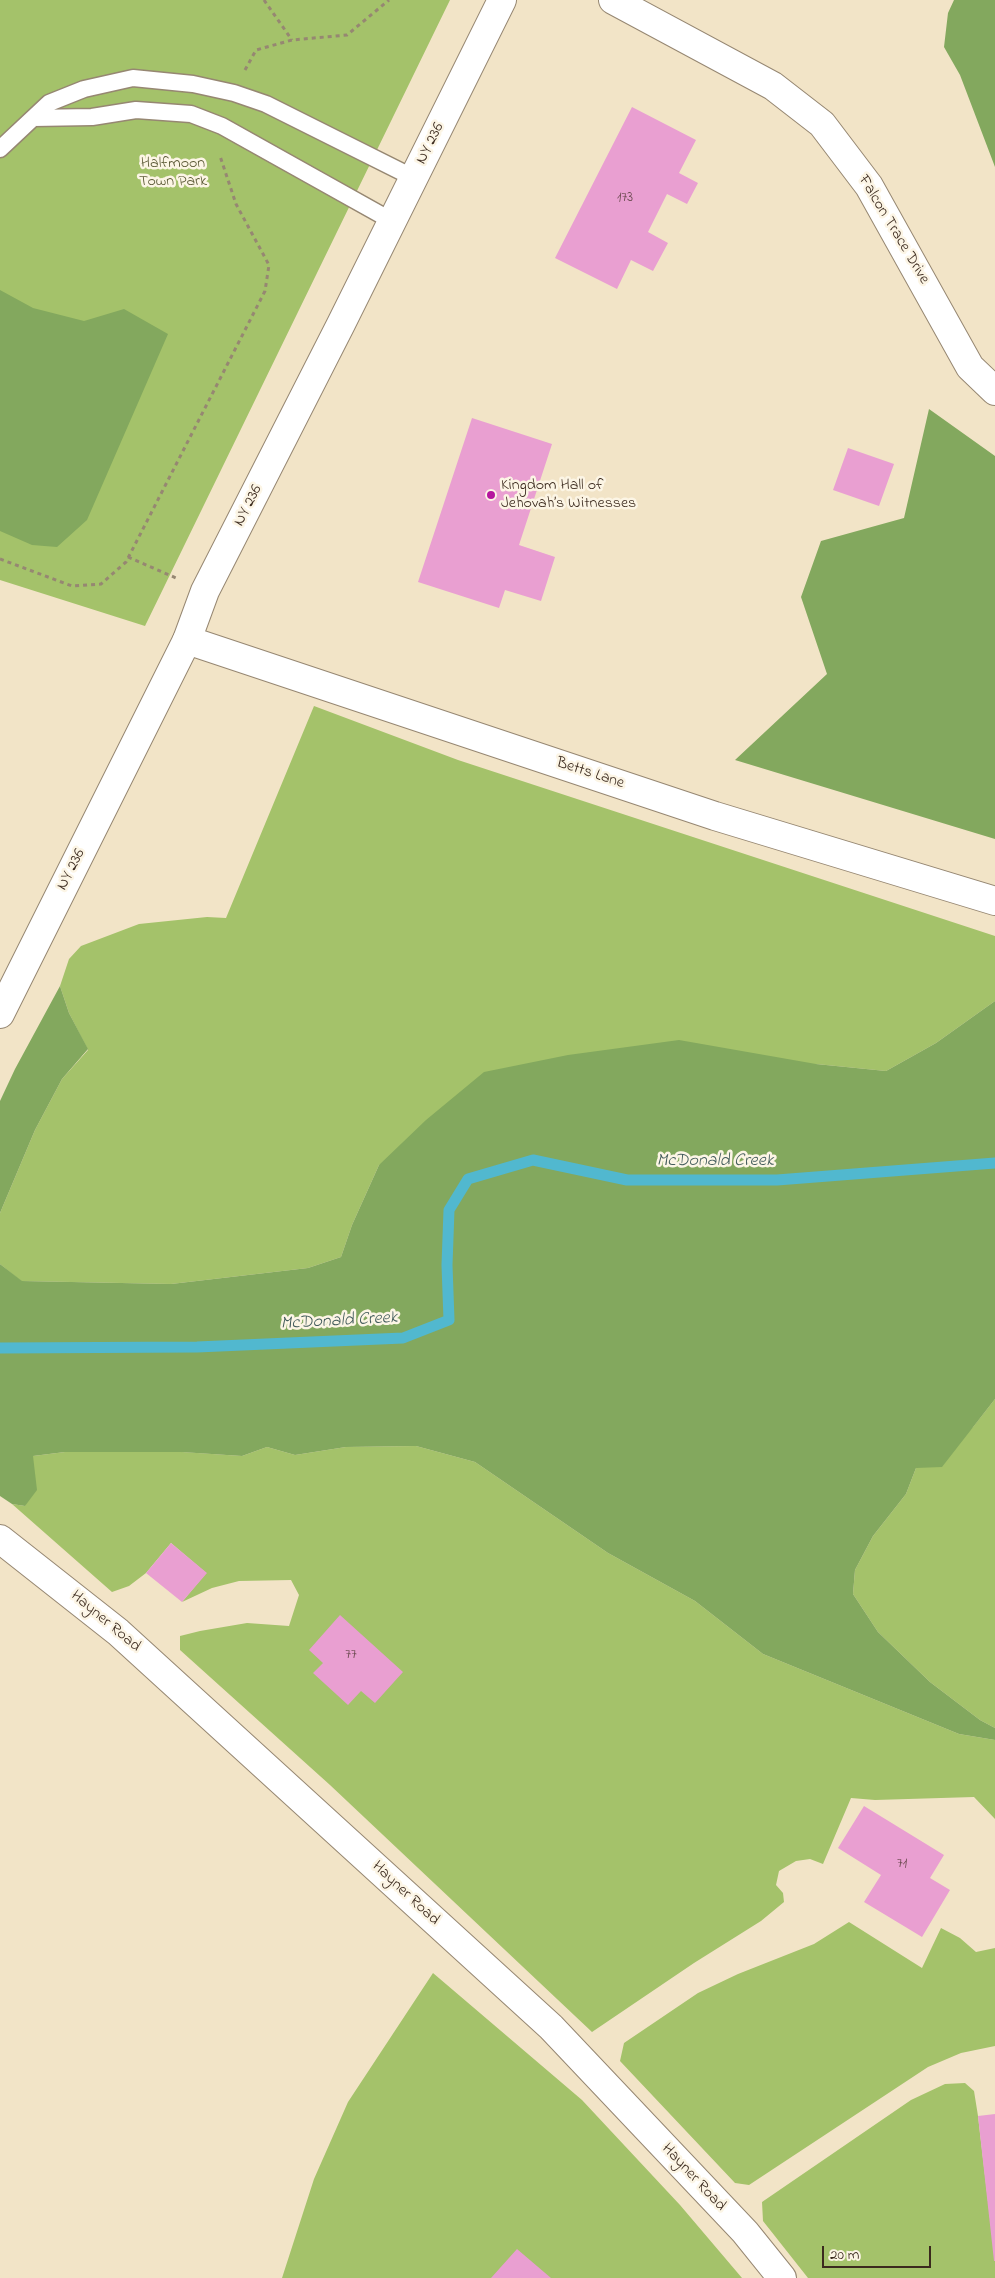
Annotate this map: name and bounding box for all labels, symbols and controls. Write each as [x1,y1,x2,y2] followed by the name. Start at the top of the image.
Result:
[413,120,449,168] street label: NY 236
[139,154,207,192] park label: Halfmoon Town Park
[853,172,933,288] street label: Falcon Trace Drive
[617,191,633,207] house number: 173
[501,476,636,514] place label: Kingdom Hall of Jehovah’s Witnesses
[231,482,267,530] street label: NY 236
[485,489,497,501] marker: Kingdom Hall of Jehovah’s Witnesses
[554,754,626,794] street label: Betts Lane
[54,846,90,894] street label: NY 236
[656,1151,774,1173] water label: McDonald Creek
[280,1308,398,1336] water label: McDonald Creek
[66,1587,144,1657] street label: Hayner Road
[345,1648,357,1664] house number: 77
[897,1857,907,1873] house number: 71
[367,1858,443,1930] street label: Hayner Road
[657,2140,729,2216] street label: Hayner Road
[825,2236,934,2268] scale bar
[830,2244,859,2266] text: 20 m

